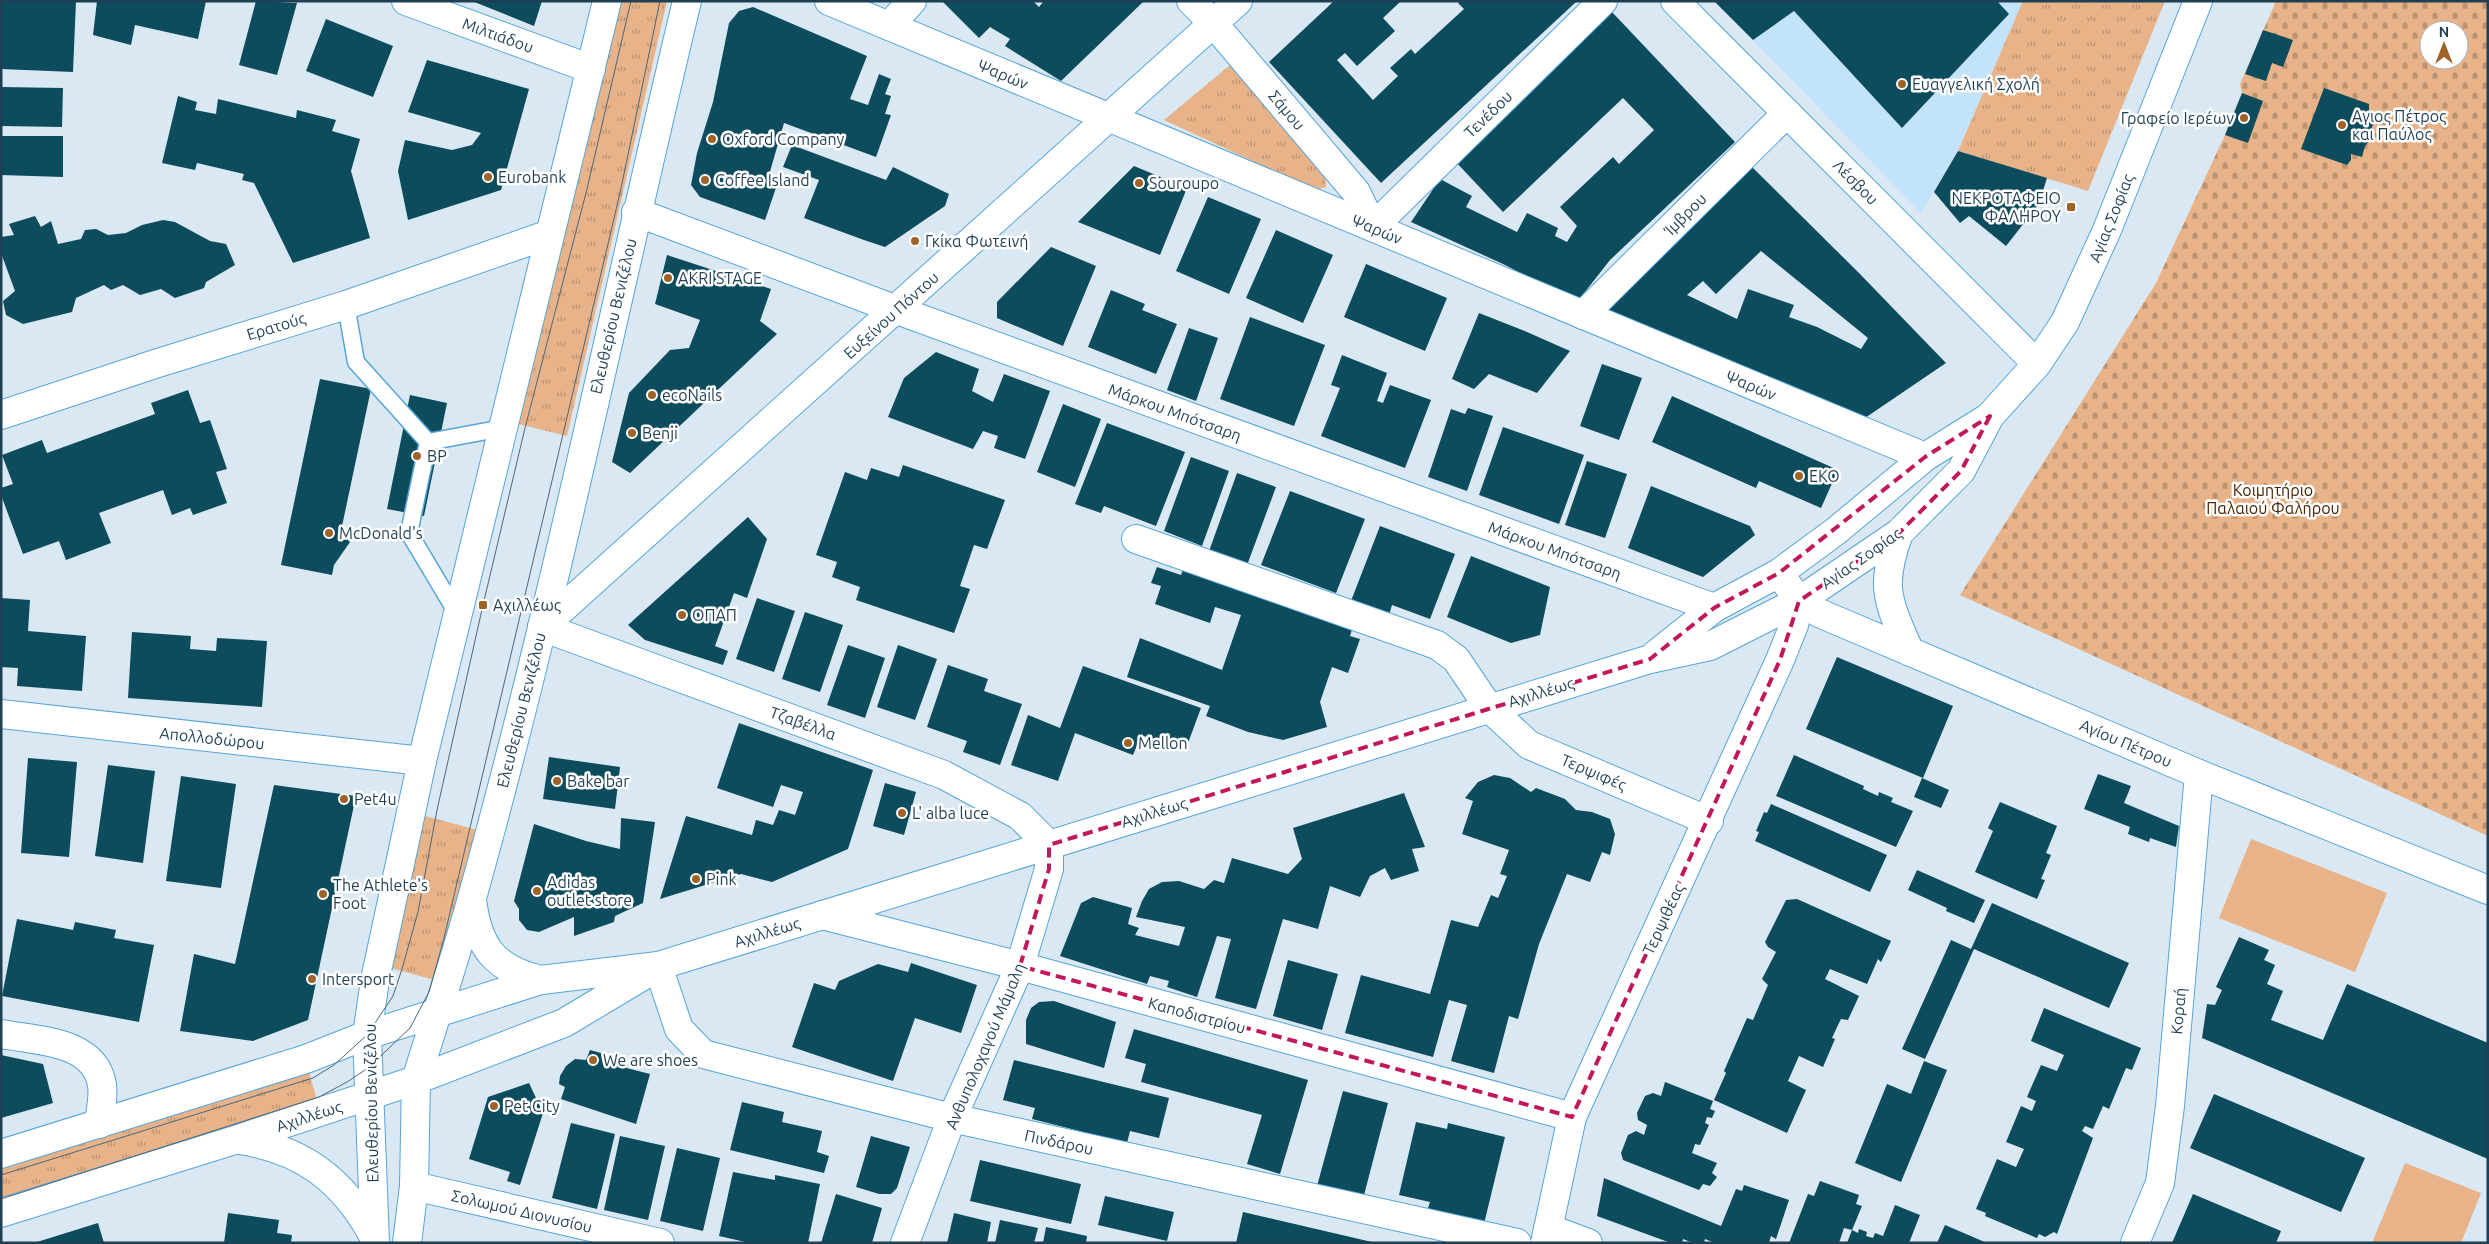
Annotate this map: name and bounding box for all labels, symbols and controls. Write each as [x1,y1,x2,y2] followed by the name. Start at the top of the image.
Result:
[460,14,536,56] street label: Μιλτιάδου
[2419,20,2469,70] north arrow
[2439,24,2449,40] text: N
[975,55,1031,93] street label: Ψαρών
[1912,75,2040,93] place label: Ευαγγελική Σχολή
[1896,78,1908,90] marker: Ευαγγελική Σχολή
[1265,87,1309,133] street label: Σάμου
[1460,87,1516,141] street label: Τενέδου
[2352,107,2446,144] place label: Αγιος Πέτρος και Παύλος
[2121,109,2234,127] place label: Γραφείο Ιερέων
[2238,112,2250,124] marker: Γραφείο Ιερέων
[2336,119,2348,131] marker: Αγιος Πέτρος και Παύλος
[722,130,845,148] place label: Oxford Company
[706,133,718,145] marker: Oxford Company
[1830,156,1882,208] street label: Λέσβου
[498,168,566,186] place label: Eurobank
[482,171,494,183] marker: Eurobank
[715,171,810,189] place label: Coffee Island
[2085,171,2138,265] street label: Αγίας Σοφίας
[699,174,711,186] marker: Coffee Island
[1149,174,1219,192] place label: Souroupo
[1133,177,1145,189] marker: Souroupo
[1659,189,1710,240] street label: Ίμβρου
[1952,189,2062,225] place label: ΝΕΚΡΟΤΑΦΕΙΟ ΦΑΛΗΡΟΥ
[2065,201,2077,213] marker: ΝΕΚΡΟΤΑΦΕΙΟ ΦΑΛΗΡΟΥ
[1349,210,1405,248] street label: Ψαρών
[925,232,1028,250] place label: Γκίκα Φωτεινή
[909,235,921,247] marker: Γκίκα Φωτεινή
[586,236,641,396] street label: Ελευθερίου Βενιζέλου
[840,268,943,363] street label: Ευξείνου Πόντου
[678,269,762,287] place label: AKRI STAGE
[662,272,674,284] marker: AKRI STAGE
[244,309,308,344] street label: Ερατούς
[1723,366,1779,404] street label: Ψαρών
[1106,380,1244,444] street label: Μάρκου Μπότσαρη
[662,386,722,404] place label: ecoNails
[646,389,658,401] marker: ecoNails
[642,424,678,442] place label: Benji
[626,427,638,439] marker: Benji
[427,447,447,465] place label: BP
[411,450,423,462] marker: BP
[1809,467,1840,485] place label: EKO
[1793,470,1805,482] marker: EKO
[2206,481,2340,517] park label: Κοιμητήριο Παλαιού Φαλήρου
[1486,518,1624,582] street label: Μάρκου Μπότσαρη
[339,524,423,542] place label: McDonald's
[1817,524,1905,593] street label: Αγίας Σοφίας
[323,527,335,539] marker: McDonald's
[493,596,561,615] place label: Αχιλλέως
[477,599,489,611] marker: Αχιλλέως
[692,606,737,624] place label: ΟΠΑΠ
[676,609,688,621] marker: ΟΠΑΠ
[493,631,550,790] street label: Ελευθερίου Βενιζέλου
[1506,673,1577,712] street label: Αχιλλέως
[767,703,839,744] street label: Τζαβέλλα
[2077,716,2175,770] street label: Αγίου Πέτρου
[159,724,265,752] street label: Απολλοδώρου
[1138,734,1188,752] place label: Mellon
[1122,737,1134,749] marker: Mellon
[1558,750,1629,795] street label: Τερψιφές
[567,772,629,790] place label: Bake bar
[551,775,563,787] marker: Bake bar
[354,790,397,808] place label: Pet4u
[338,793,350,805] marker: Pet4u
[1119,793,1190,832] street label: Αχιλλέως
[912,804,989,822] place label: L' alba luce
[896,807,908,819] marker: L' alba luce
[706,870,737,888] place label: Pink
[547,873,632,909] place label: Adidas outlet store
[690,873,702,885] marker: Pink
[333,876,428,912] place label: The Athlete's Foot
[1639,881,1688,958] street label: Τερψιθέας
[531,885,543,897] marker: Adidas outlet store
[317,888,329,900] marker: The Athlete's Foot
[732,913,803,952] street label: Αχιλλέως
[942,960,1028,1132] street label: Ανθυπολοχαγού Μάμαλη
[322,970,395,988] place label: Intersport
[306,973,318,985] marker: Intersport
[2167,987,2189,1035] street label: Κοραή
[1146,993,1248,1037] street label: Καποδιστρίου
[361,1023,382,1183] street label: Ελευθερίου Βενιζέλου
[603,1051,698,1069] place label: We are shoes
[587,1054,599,1066] marker: We are shoes
[274,1097,344,1136] street label: Αχιλλέως
[504,1097,560,1115] place label: Pet City
[488,1100,500,1112] marker: Pet City
[1023,1126,1095,1158] street label: Πινδάρου
[450,1186,594,1236] street label: Σολωμού Διονυσίου

